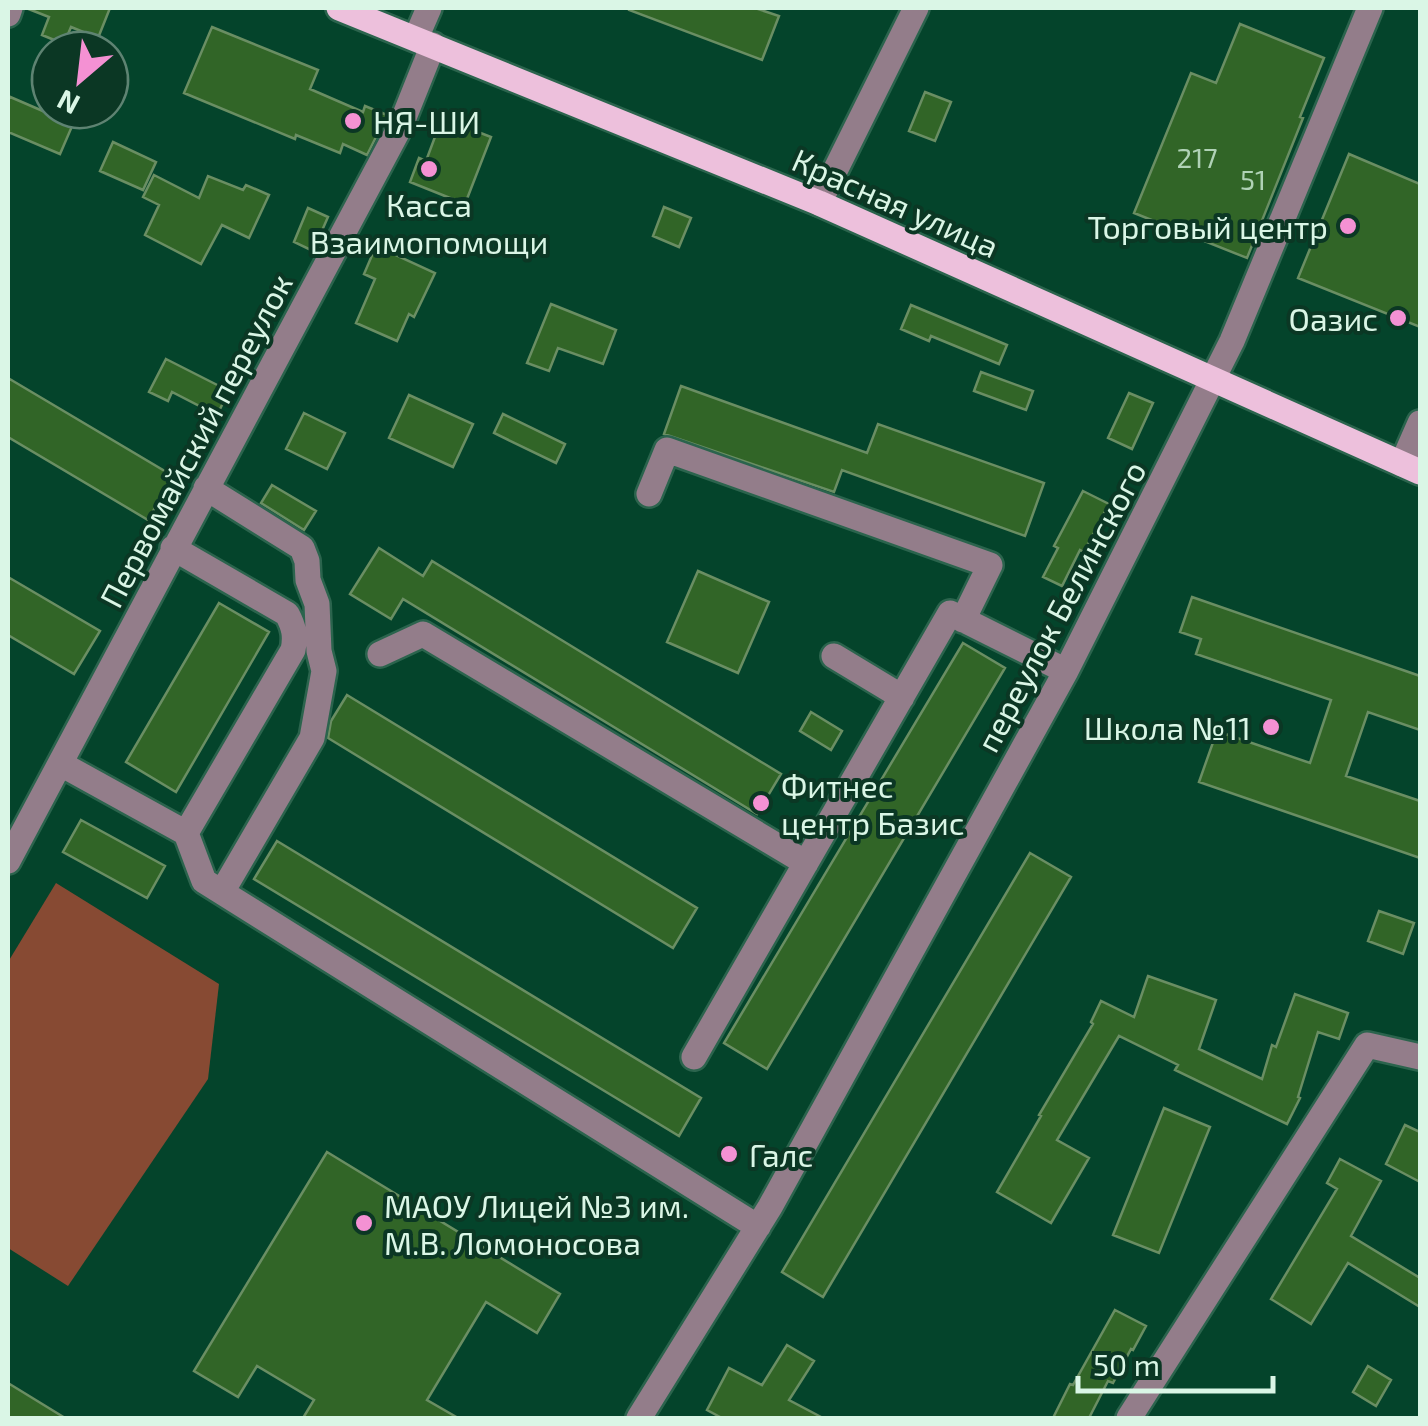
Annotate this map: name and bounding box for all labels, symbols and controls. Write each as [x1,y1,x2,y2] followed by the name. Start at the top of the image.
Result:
[30,30,130,130] north arrow
[51,83,85,123] text: N
[373,102,480,140] place label: НЯ-ШИ
[342,110,364,132] marker: НЯ-ШИ
[787,140,1005,265] street label: Красная улица
[1176,140,1218,174] house number: 217
[418,158,440,180] marker: Касса Взаимопомощи
[1240,162,1266,196] house number: 51
[310,185,548,260] place label: Касса Взаимопомощи
[1087,207,1328,245] place label: Торговый центр
[1337,215,1359,237] marker: Торговый центр
[91,267,300,614] street label: Первомайский переулок
[1289,299,1378,337] place label: Оазис
[1387,307,1409,329] marker: Оазис
[967,454,1154,758] street label: переулок Белинского
[1084,708,1251,746] place label: Школа №11
[1260,716,1282,738] marker: Школа №11
[781,766,965,841] place label: Фитнес центр Базис
[750,792,772,814] marker: Фитнес центр Базис
[749,1135,813,1173] place label: Галс
[718,1143,740,1165] marker: Галс
[384,1186,689,1261] place label: МАОУ Лицей №3 им. М.В. Ломоносова
[353,1212,375,1234] marker: МАОУ Лицей №3 им. М.В. Ломоносова
[1078,1331,1273,1393] scale bar
[1093,1346,1160,1382] text: 50 m

